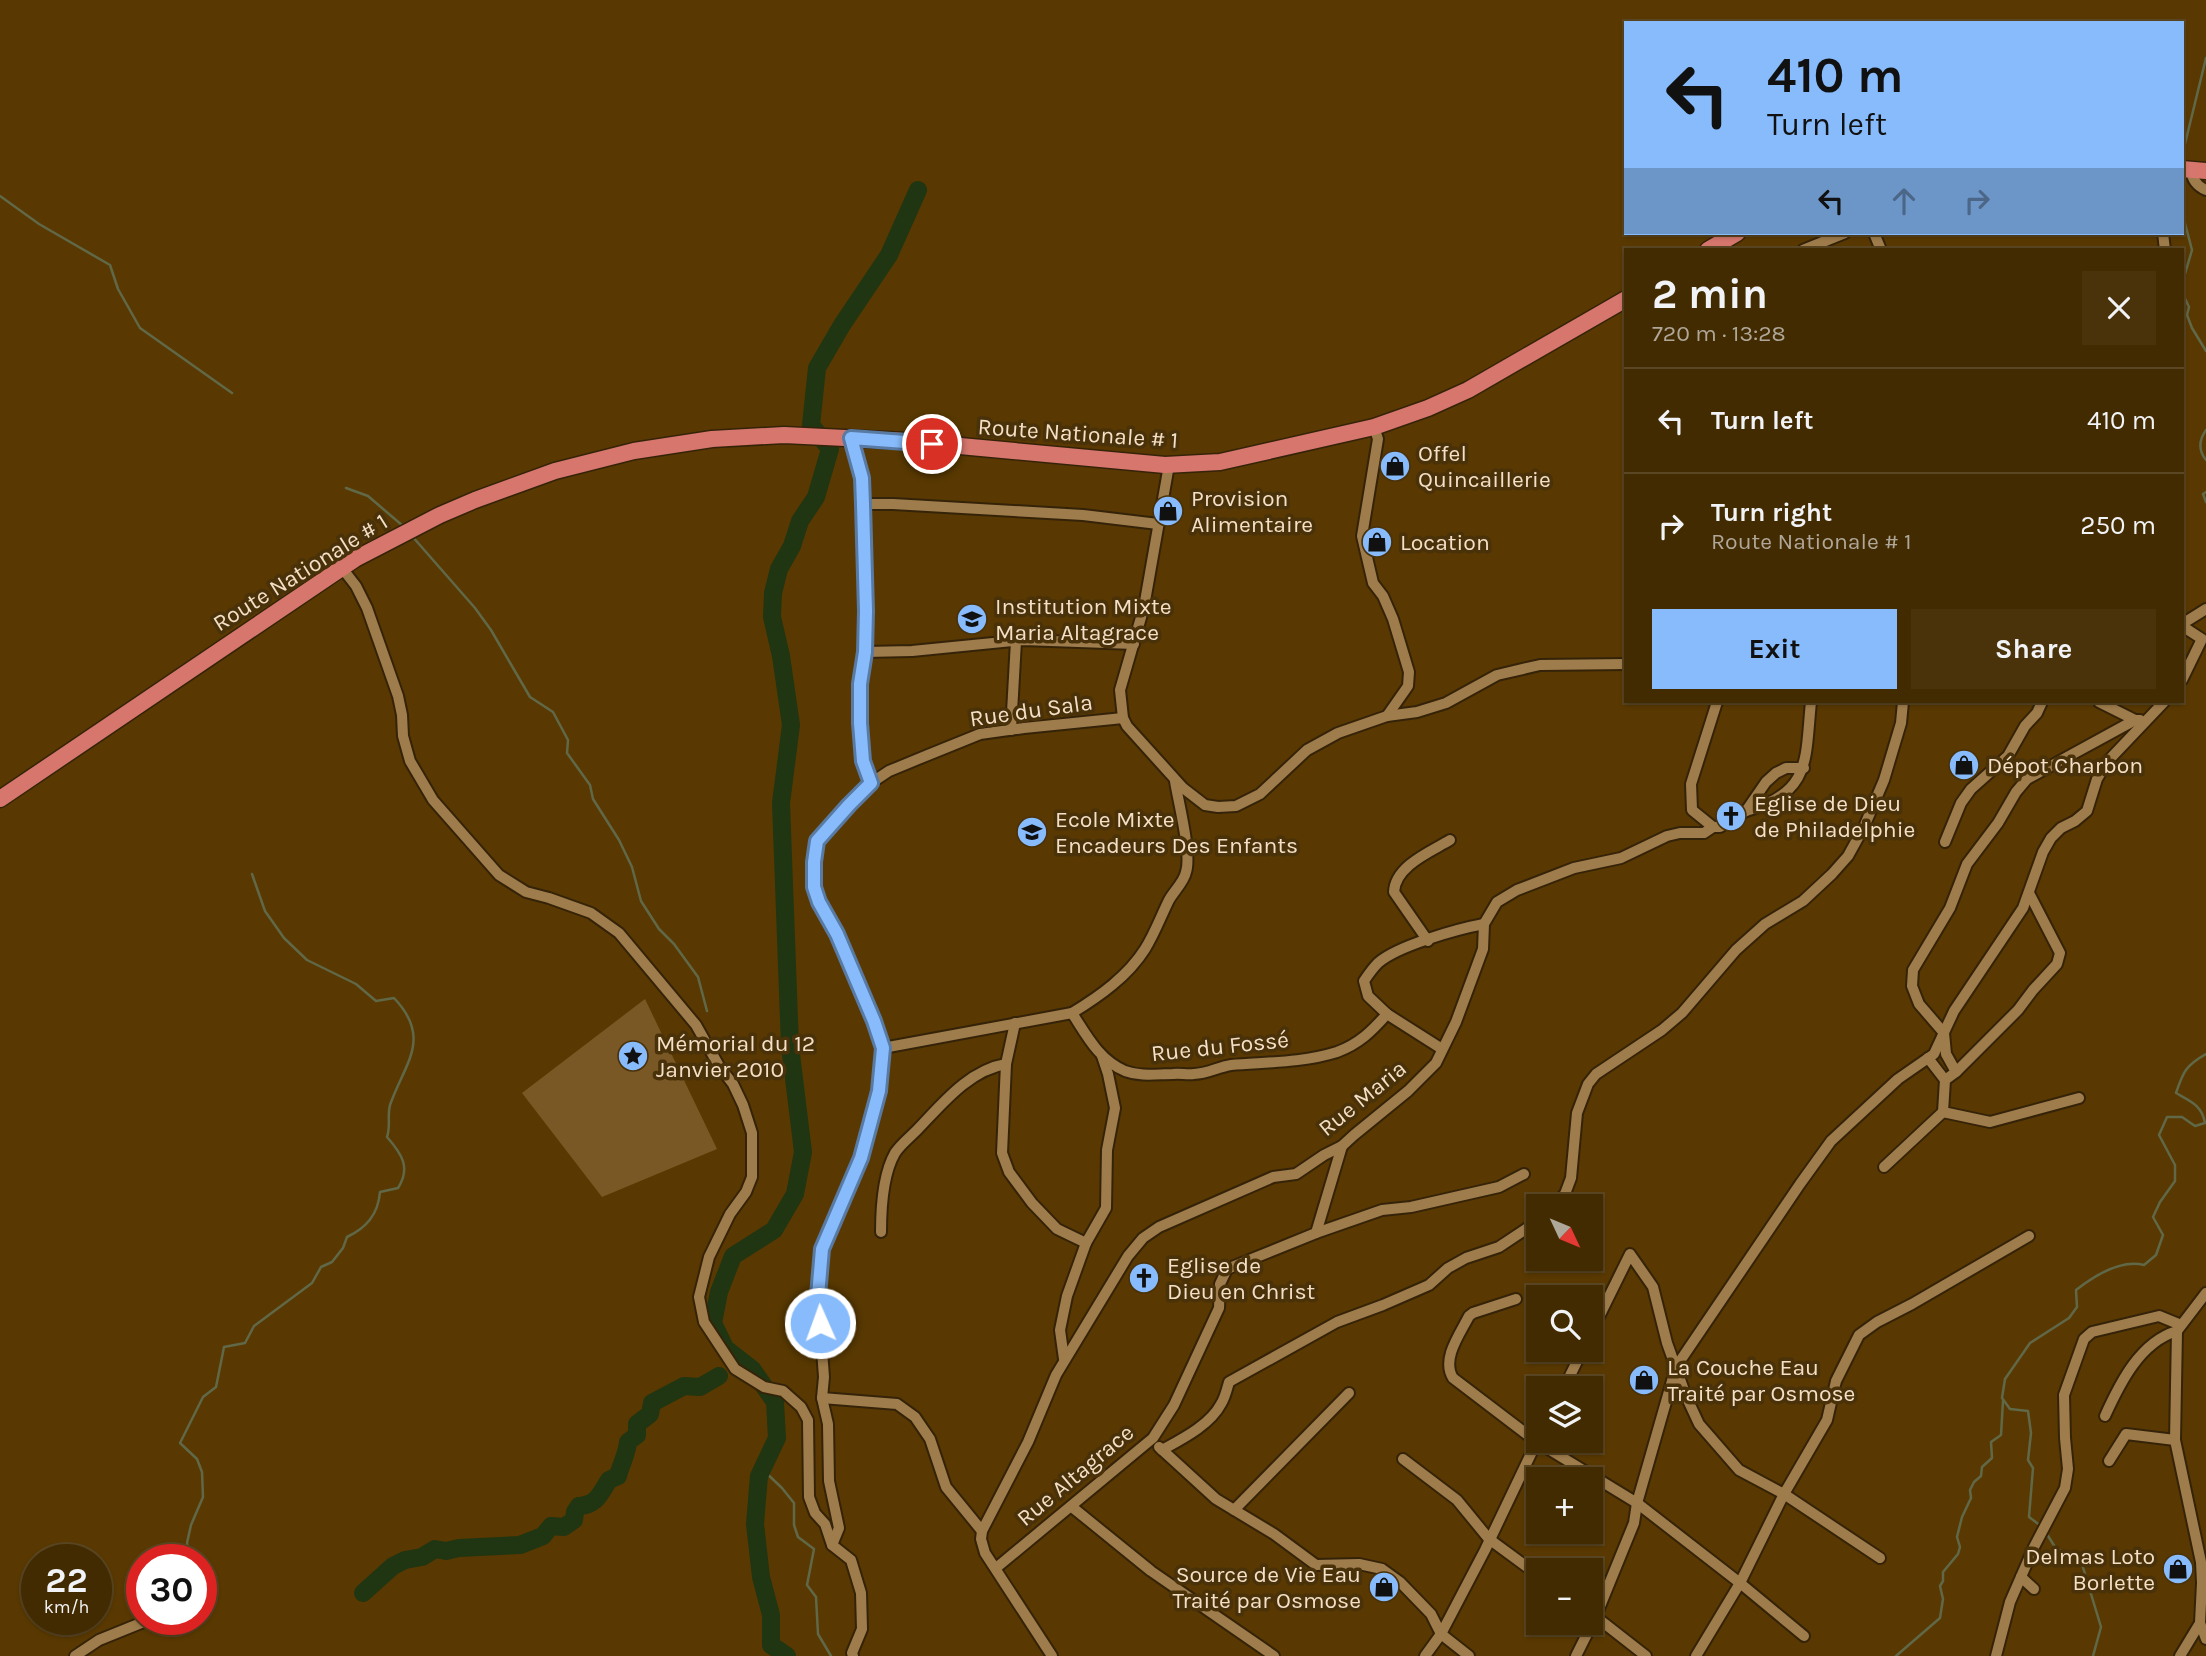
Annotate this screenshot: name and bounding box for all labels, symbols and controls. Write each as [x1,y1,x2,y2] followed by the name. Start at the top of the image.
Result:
[1767,47,1904,104] text: 410 m
[1652,49,1743,140] icon: left
[1767,106,1887,143] text: Turn left
[1812,182,1850,220] icon: left
[1885,182,1923,220] icon: ahead
[1958,182,1996,220] icon: right
[1652,269,1768,319] text: 2 min
[2082,271,2156,345] button: close
[1652,320,1786,347] text: 720 m · 13:28
[1652,402,1690,440] icon: left
[1711,405,1813,436] text: Turn left
[2087,405,2156,436] text: 410 m
[977,413,1179,454] street label: Route Nationale # 1
[902,414,962,474] pin
[913,425,951,463] icon: arrive
[1418,440,1551,493] place label: Offel Quincaillerie
[1378,449,1412,483] shop icon: Offel Quincaillerie
[1191,485,1313,538] place label: Provision Alimentaire
[1151,494,1185,528] shop icon: Provision Alimentaire
[1711,497,1832,528] text: Turn right
[1652,507,1690,545] icon: right
[208,508,393,637] street label: Route Nationale # 1
[2080,510,2156,541] text: 250 m
[1360,525,1394,559] shop icon: Location
[1711,528,1912,555] text: Route Nationale # 1
[1400,529,1490,556] place label: Location
[995,593,1171,646] place label: Institution Mixte Maria Altagrace
[955,602,989,636] school or university icon: Institution Mixte Maria Altagrace
[1652,609,1897,689] button: Exit
[1911,609,2156,689] button: Share
[968,688,1094,732] street label: Rue du Sala
[1947,748,1981,782] shop icon: Dépot Charbon
[1987,752,2143,779] place label: Dépot Charbon
[1754,790,1915,843] place label: Eglise de Dieu de Philadelphie
[1714,799,1748,833] church icon: Eglise de Dieu de Philadelphie
[1055,806,1298,859] place label: Ecole Mixte Encadeurs Des Enfants
[1015,815,1049,849] school or university icon: Ecole Mixte Encadeurs Des Enfants
[1150,1026,1290,1067] street label: Rue du Fossé
[656,1030,815,1083] place label: Mémorial du 12 Janvier 2010
[616,1039,650,1073] place icon: Mémorial du 12 Janvier 2010
[1313,1055,1412,1142] street label: Rue Maria
[1526,1194,1603,1270] north arrow
[1526,1194,1603,1635] map controls
[1167,1252,1316,1305] place label: Eglise de Dieu en Christ
[1127,1261,1161,1295] church icon: Eglise de Dieu en Christ
[1526,1285,1603,1362] button: search
[783,1286,857,1360] position arrow
[1667,1354,1855,1407] place label: La Couche Eau Traité par Osmose
[1627,1363,1661,1397] shop icon: La Couche Eau Traité par Osmose
[1526,1376,1603,1453] button: layers
[1012,1419,1139,1532] street label: Rue Altagrace
[1526,1467,1603,1544] button: +
[2025,1543,2155,1596] place label: Delmas Loto Borlette
[126,1544,217,1635] speed limit sign: 30
[2161,1552,2195,1586] shop icon: Delmas Loto Borlette
[1526,1558,1603,1635] button: −
[45,1560,88,1601] text: 22
[1173,1561,1361,1614] place label: Source de Vie Eau Traité par Osmose
[1367,1570,1401,1604] shop icon: Source de Vie Eau Traité par Osmose
[44,1596,89,1618] text: km/h

